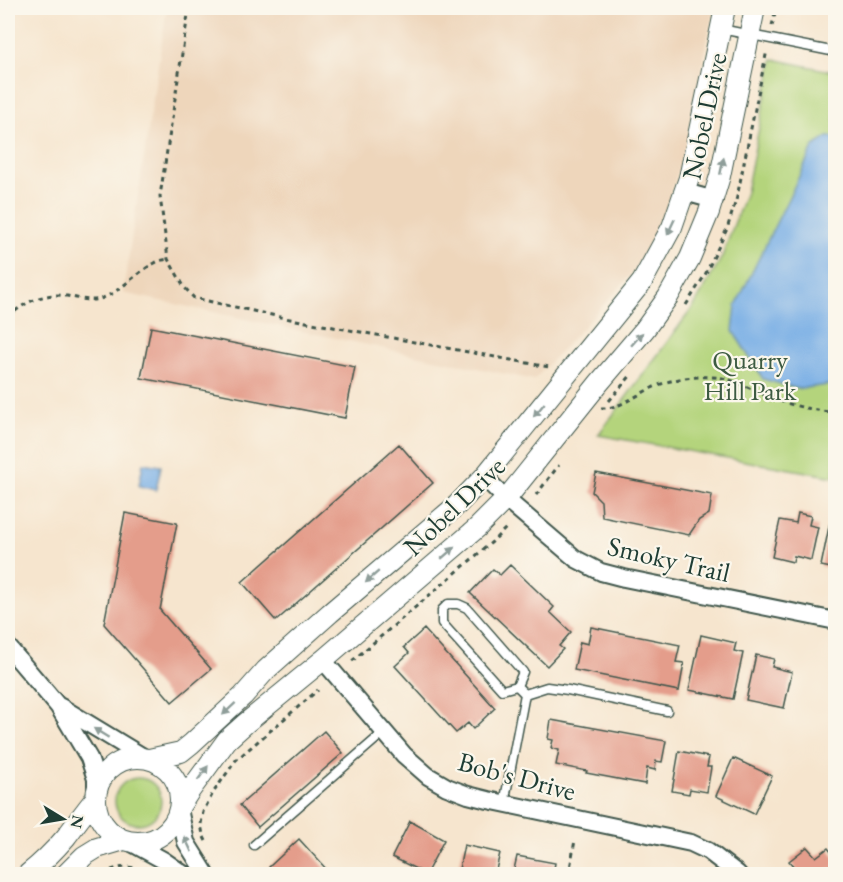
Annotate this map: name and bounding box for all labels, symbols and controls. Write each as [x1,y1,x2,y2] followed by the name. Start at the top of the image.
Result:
[673,49,735,183] street label: Nobel Drive
[718,156,727,175] one-way arrow
[666,218,676,236] one-way arrow
[630,332,643,347] one-way arrow
[704,342,797,408] park label: Quarry Hill Park
[533,403,545,418] one-way arrow
[396,449,512,563] street label: Nobel Drive
[604,528,734,590] street label: Smoky Trail
[440,547,455,560] one-way arrow
[365,570,380,583] one-way arrow
[222,702,236,716] one-way arrow
[93,727,109,738] one-way arrow
[454,744,580,808] street label: Bob's Drive
[196,765,208,780] one-way arrow
[33,789,93,849] north arrow
[66,813,89,830] text: N
[184,835,193,852] one-way arrow

